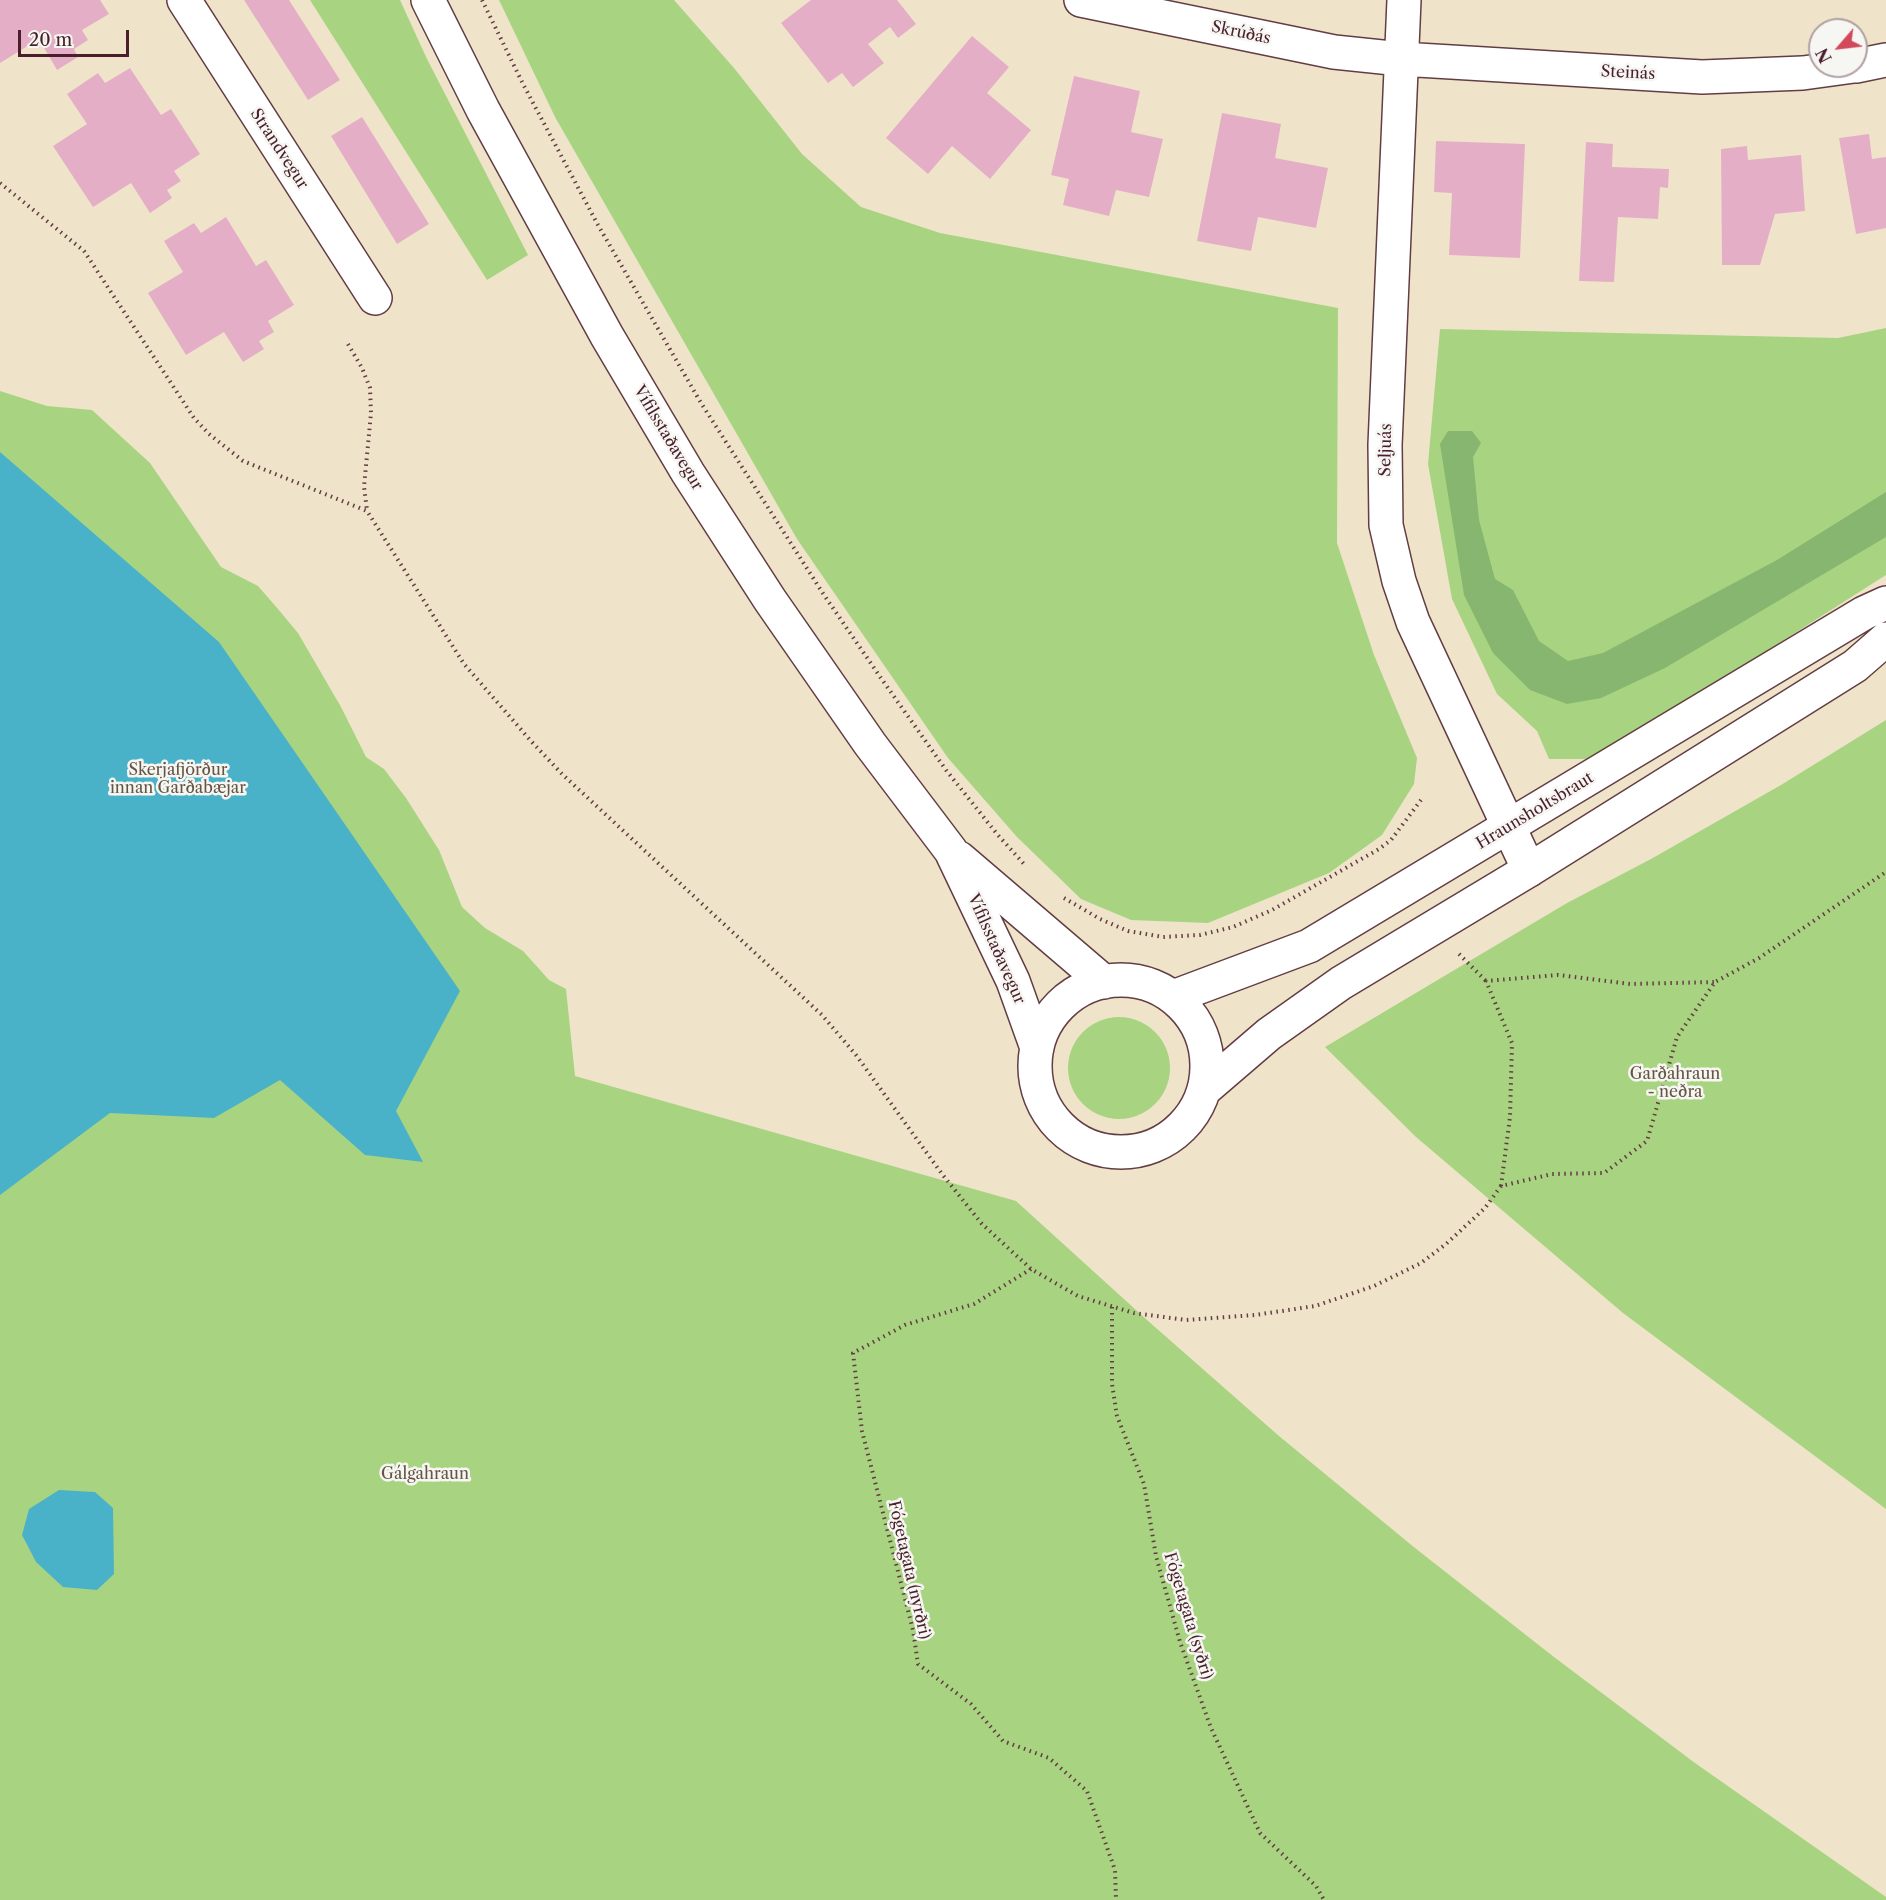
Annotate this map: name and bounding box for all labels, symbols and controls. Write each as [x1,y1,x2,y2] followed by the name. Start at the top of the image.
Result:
[1210,17,1272,49] street label: Skrúðás
[21,18,132,56] scale bar
[1808,18,1868,78] north arrow
[29,29,72,51] text: 20 m
[1812,45,1836,66] text: N
[1600,62,1656,84] street label: Steinás
[246,105,312,193] street label: Strandvegur
[629,382,707,494] street label: Vífilsstaðavegur
[1376,423,1396,477] street label: Seljuás
[110,760,246,798] park label: Skerjafjörður innan Garðabæjar
[1473,768,1597,854] street label: Hraunsholtsbraut
[963,891,1029,1007] street label: Vífilsstaðavegur
[1630,1064,1720,1102] park label: Garðahraun - neðra
[381,1464,469,1484] park label: Gálgahraun
[884,1499,934,1641] street label: Fógetagata (nyrðri)
[1160,1550,1216,1682] street label: Fógetagata (syðri)

